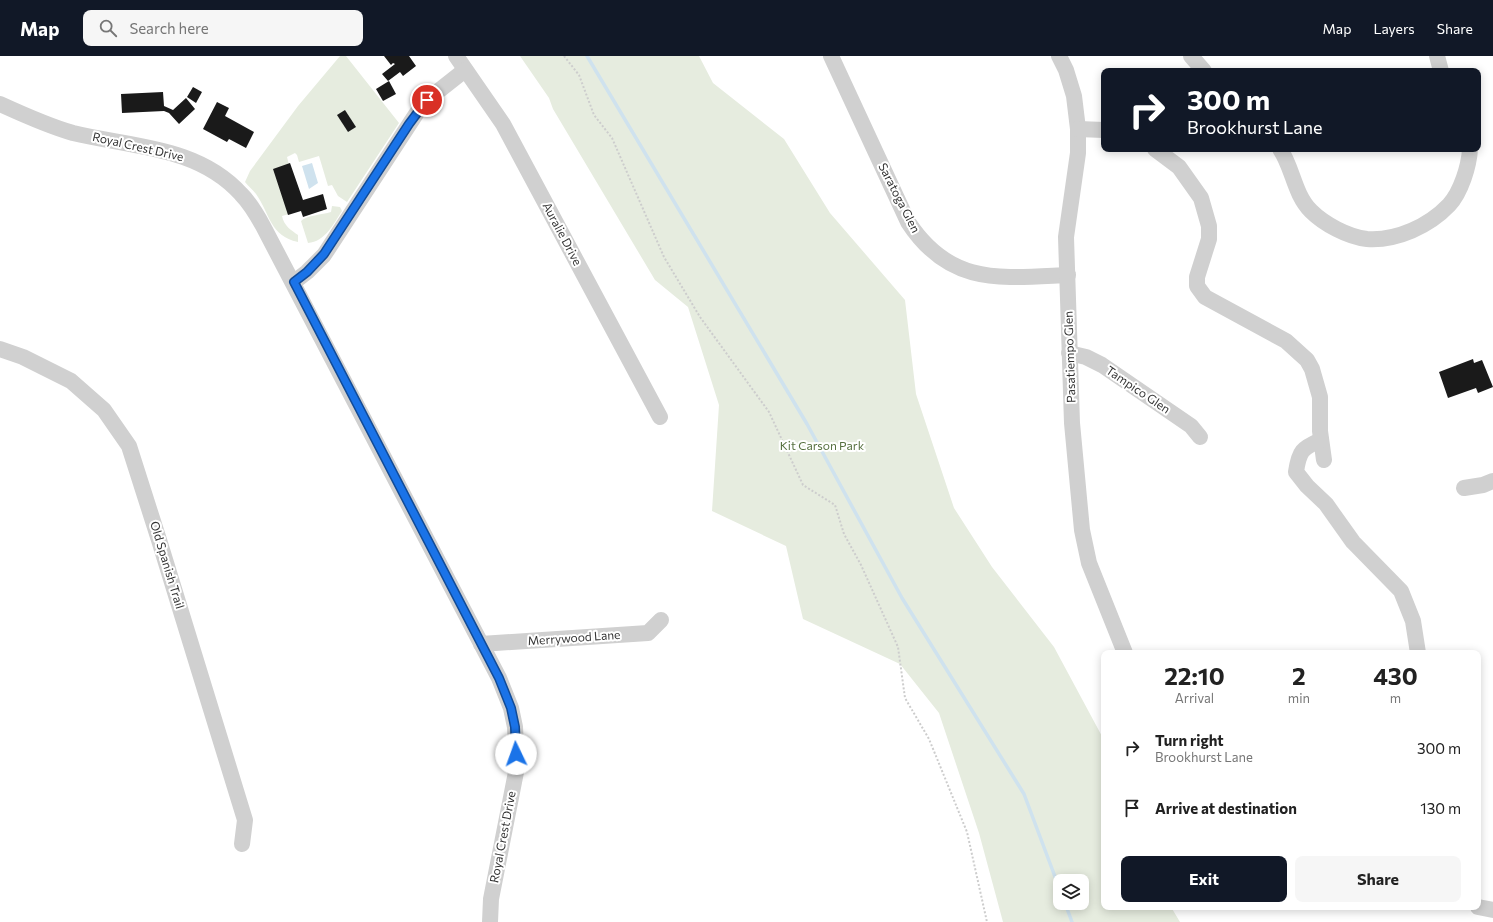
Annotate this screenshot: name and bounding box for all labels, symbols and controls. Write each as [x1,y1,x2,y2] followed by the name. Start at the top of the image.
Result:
[83,10,363,46] search box
[20,17,59,40] text: Map
[97,17,119,39] icon: search
[129,19,209,37] text: Search here
[1323,20,1351,37] text: Map
[1373,20,1415,37] text: Layers
[1437,20,1473,37] text: Share
[1187,82,1270,116] text: 300 m
[410,83,444,117] pin
[1121,84,1173,136] icon: right
[416,89,438,111] icon: arrive
[1187,116,1323,138] text: Brookhurst Lane
[91,129,185,163] street label: Royal Crest Drive
[876,160,923,235] street label: Saratoga Glen
[540,200,585,268] street label: Auralie Drive
[1060,311,1078,403] street label: Pasatiempo Glen
[1104,363,1173,416] street label: Tampico Glen
[780,438,865,452] park label: Kit Carson Park
[148,519,188,610] street label: Old Spanish Trail
[527,627,621,647] street label: Merrywood Lane
[1164,661,1225,690] text: 22:10
[1292,661,1306,690] text: 2
[1373,661,1418,690] text: 430
[1175,690,1214,706] text: Arrival
[1288,690,1310,706] text: min
[1390,690,1401,706] text: m
[1155,731,1224,749] text: Turn right
[495,733,537,775] position arrow
[1121,737,1143,759] icon: right
[1417,739,1461,757] text: 300 m
[1155,749,1253,765] text: Brookhurst Lane
[486,790,518,884] street label: Royal Crest Drive
[1121,797,1143,819] icon: arrive
[1155,799,1297,817] text: Arrive at destination
[1420,799,1461,817] text: 130 m
[1121,856,1287,902] button: Exit
[1295,856,1461,902] button: Share
[1053,874,1089,910] map controls
[1053,874,1089,910] button: layers

